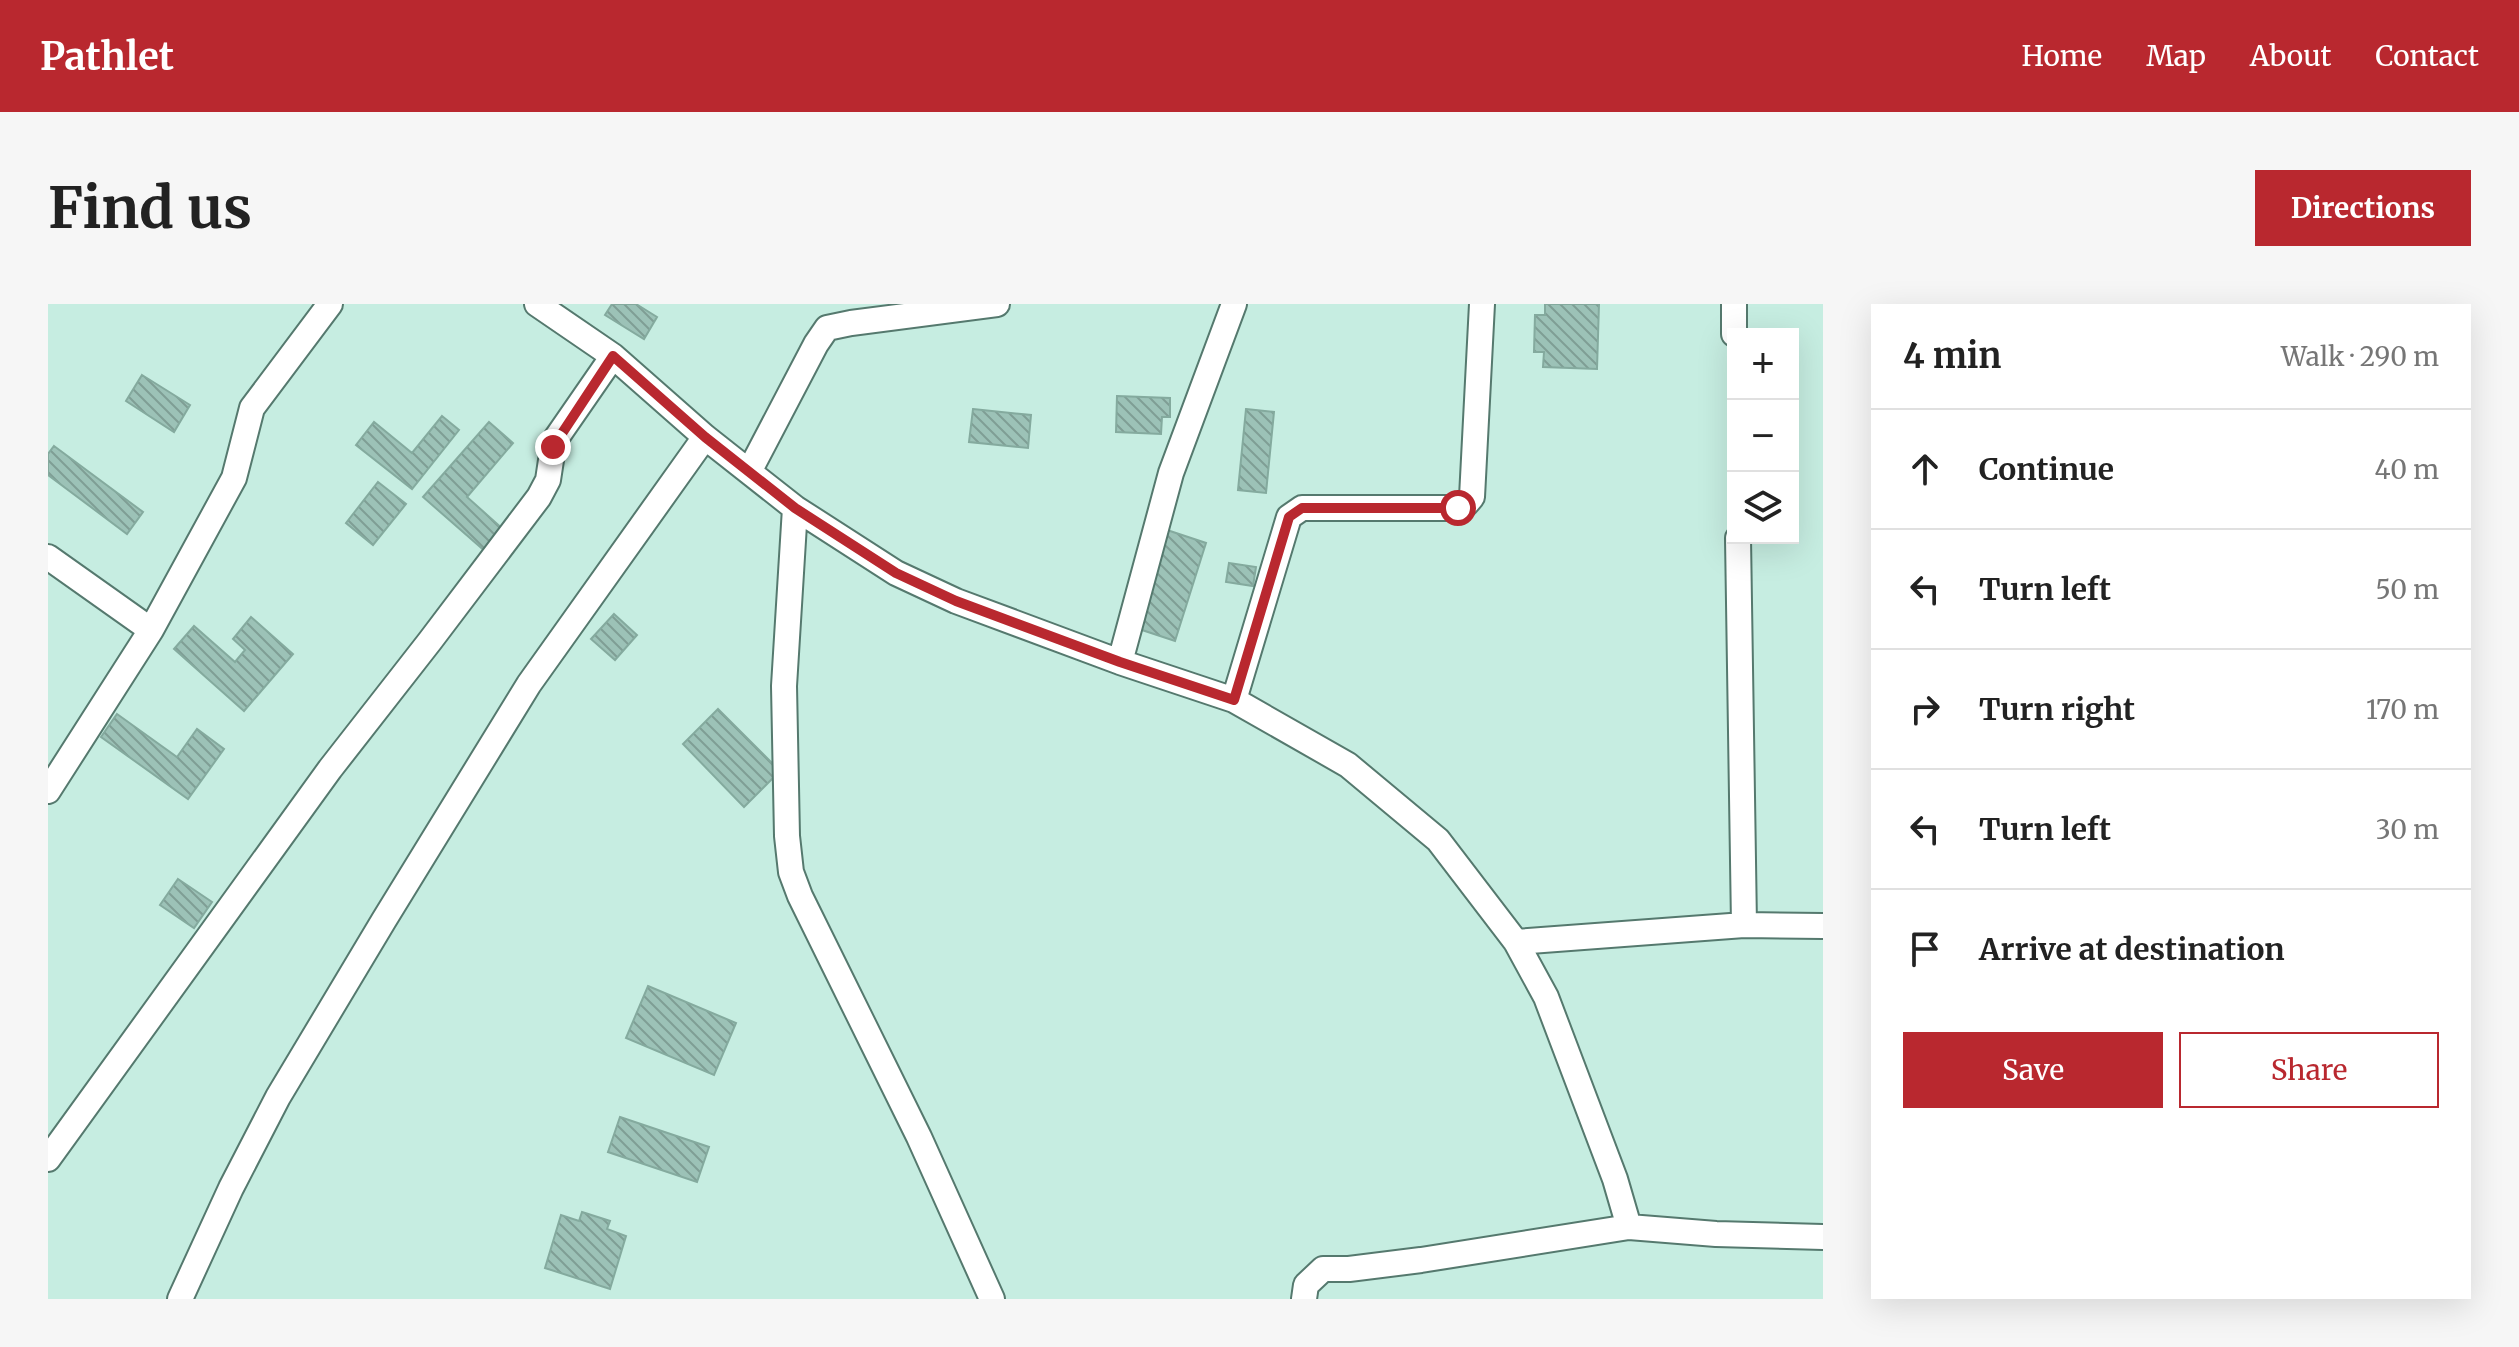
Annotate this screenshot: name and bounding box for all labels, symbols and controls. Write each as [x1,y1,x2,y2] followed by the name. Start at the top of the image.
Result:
[40,33,174,80] text: Pathlet
[2021,38,2102,74] text: Home
[2146,38,2206,74] text: Map
[2250,38,2331,74] text: About
[2375,38,2479,74] text: Contact
[2255,170,2471,246] button: Directions
[48,173,252,243] text: Find us
[1727,328,1799,544] map controls
[1727,328,1799,400] button: +
[1903,335,2001,377] text: 4 min
[2281,340,2439,373] text: Walk · 290 m
[1727,400,1799,472] button: −
[535,429,571,465] route end
[1903,447,1947,491] icon: ahead
[1979,450,2114,488] text: Continue
[2375,453,2439,486] text: 40 m
[1727,472,1799,544] button: layers
[1440,490,1476,526] route start
[1903,567,1947,611] icon: left
[1979,570,2111,608] text: Turn left
[2375,573,2439,606] text: 50 m
[1903,687,1947,731] icon: right
[1979,690,2135,728] text: Turn right
[2366,693,2439,726] text: 170 m
[1903,807,1947,851] icon: left
[1979,810,2111,848] text: Turn left
[2376,813,2439,846] text: 30 m
[1903,927,1947,971] icon: arrive
[1979,930,2285,968] text: Arrive at destination
[1903,1032,2163,1108] button: Save
[2179,1032,2439,1108] button: Share

